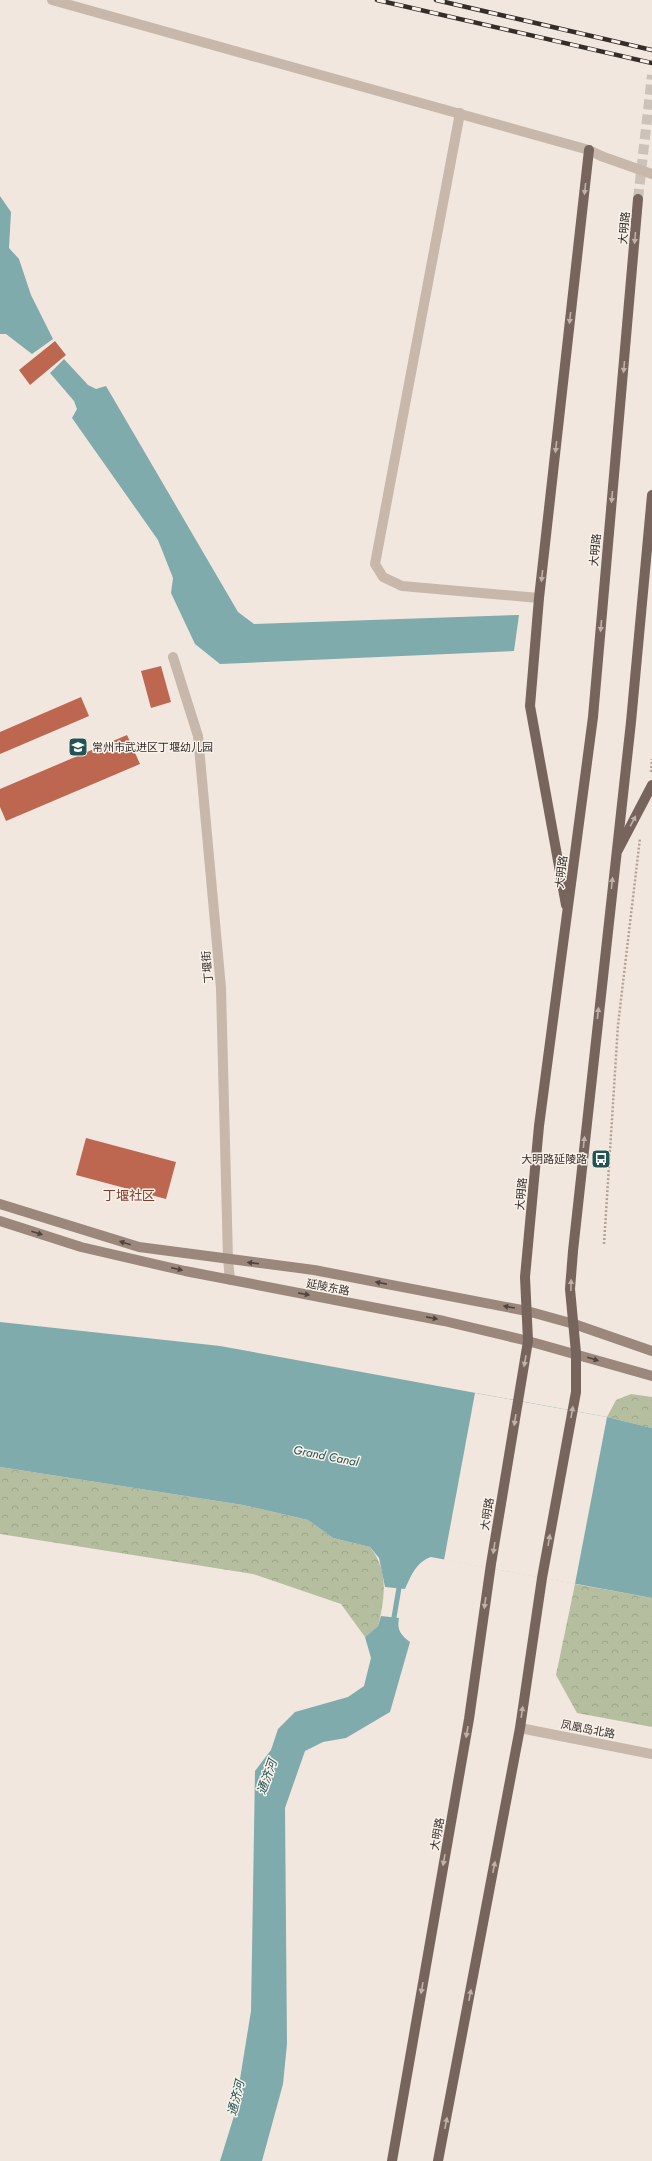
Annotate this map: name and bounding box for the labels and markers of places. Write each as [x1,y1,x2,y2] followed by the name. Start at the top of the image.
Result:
[67,736,89,758] school or university icon: 常州市武进区丁堰幼儿园
[92,739,213,755] place label: 常州市武进区丁堰幼儿园
[590,1148,612,1170] bus stop icon: 大明路延陵路
[521,1151,587,1167] place label: 大明路延陵路

